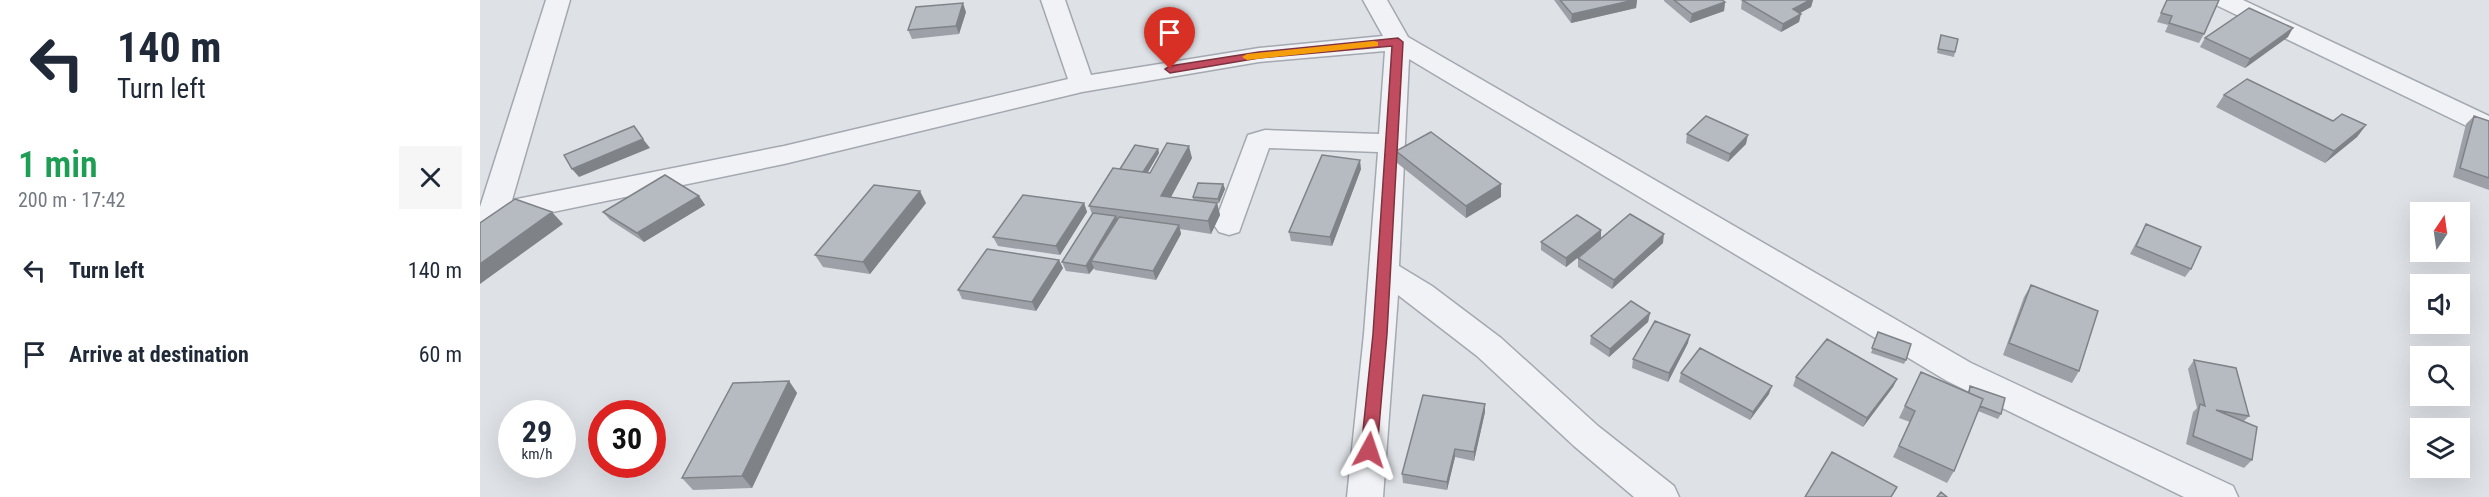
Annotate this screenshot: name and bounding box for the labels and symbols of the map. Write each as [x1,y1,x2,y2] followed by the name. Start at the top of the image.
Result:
[1144,7,1195,69] pin
[2410,202,2470,262] north arrow
[588,400,666,478] speed limit sign: 30
[1337,418,1401,482] position arrow

